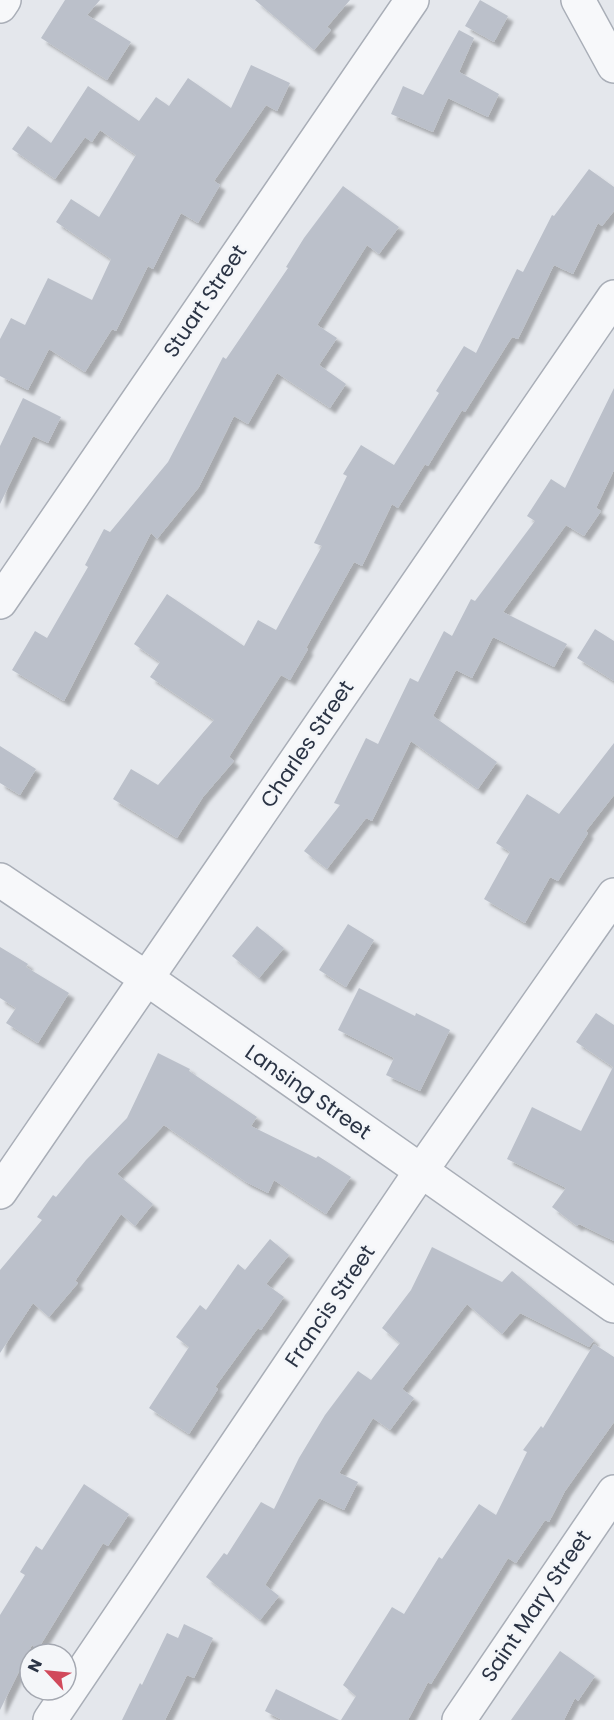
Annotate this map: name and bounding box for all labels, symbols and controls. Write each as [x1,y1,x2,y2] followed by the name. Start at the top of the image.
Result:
[156,239,253,363] street label: Stuart Street
[253,674,360,813] street label: Charles Street
[240,1037,377,1146] street label: Lansing Street
[278,1239,381,1373] street label: Francis Street
[474,1524,597,1687] street label: Saint Mary Street
[18,1642,78,1702] north arrow
[22,1655,48,1676] text: N

